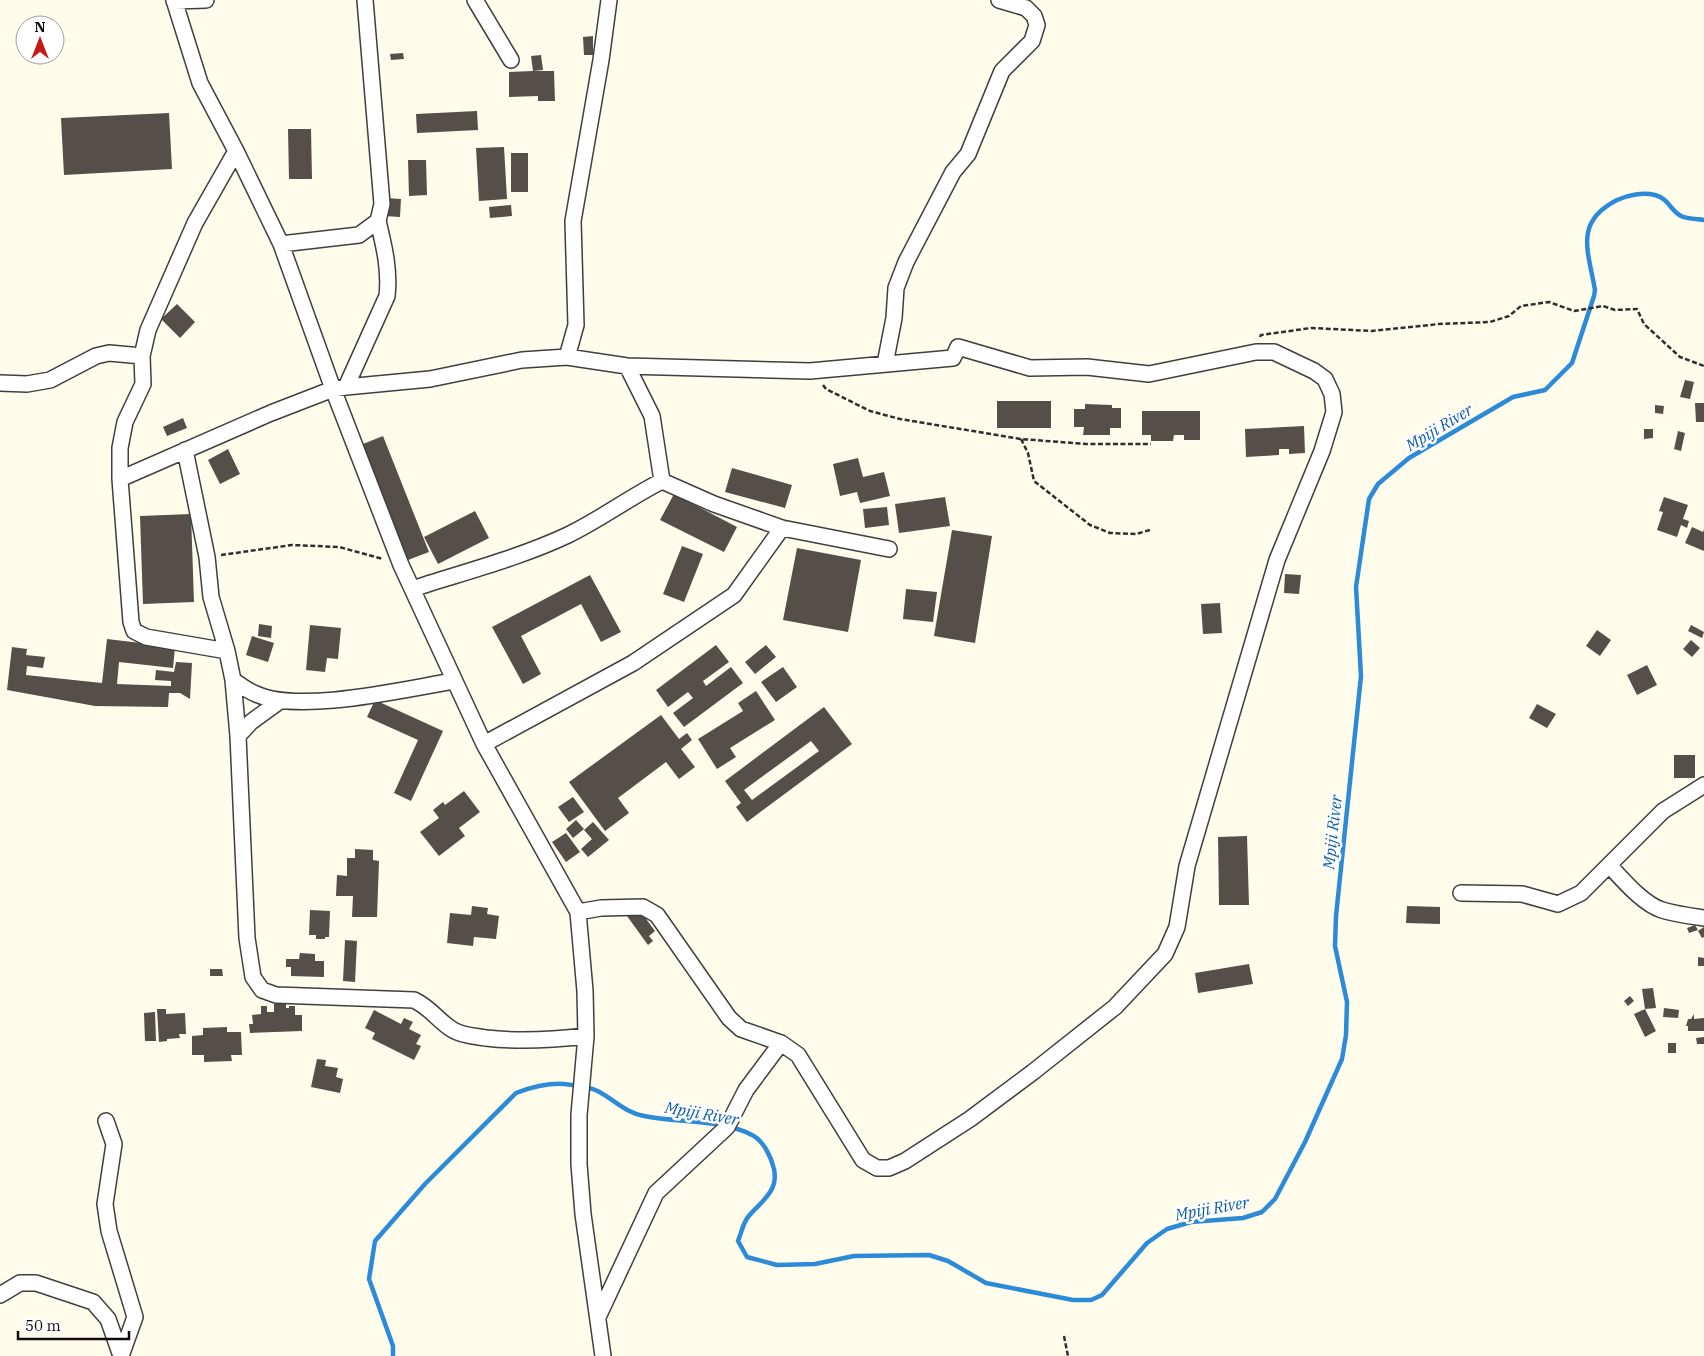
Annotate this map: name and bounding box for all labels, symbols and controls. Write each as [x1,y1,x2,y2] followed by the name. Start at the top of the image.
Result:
[15,15,65,65] north arrow
[34,18,46,36] text: N
[1401,399,1477,455] water label: Mpiji River
[1318,793,1346,871] water label: Mpiji River
[662,1096,742,1130] water label: Mpiji River
[1172,1191,1252,1225] water label: Mpiji River
[18,1308,129,1340] scale bar
[25,1316,61,1335] text: 50 m

